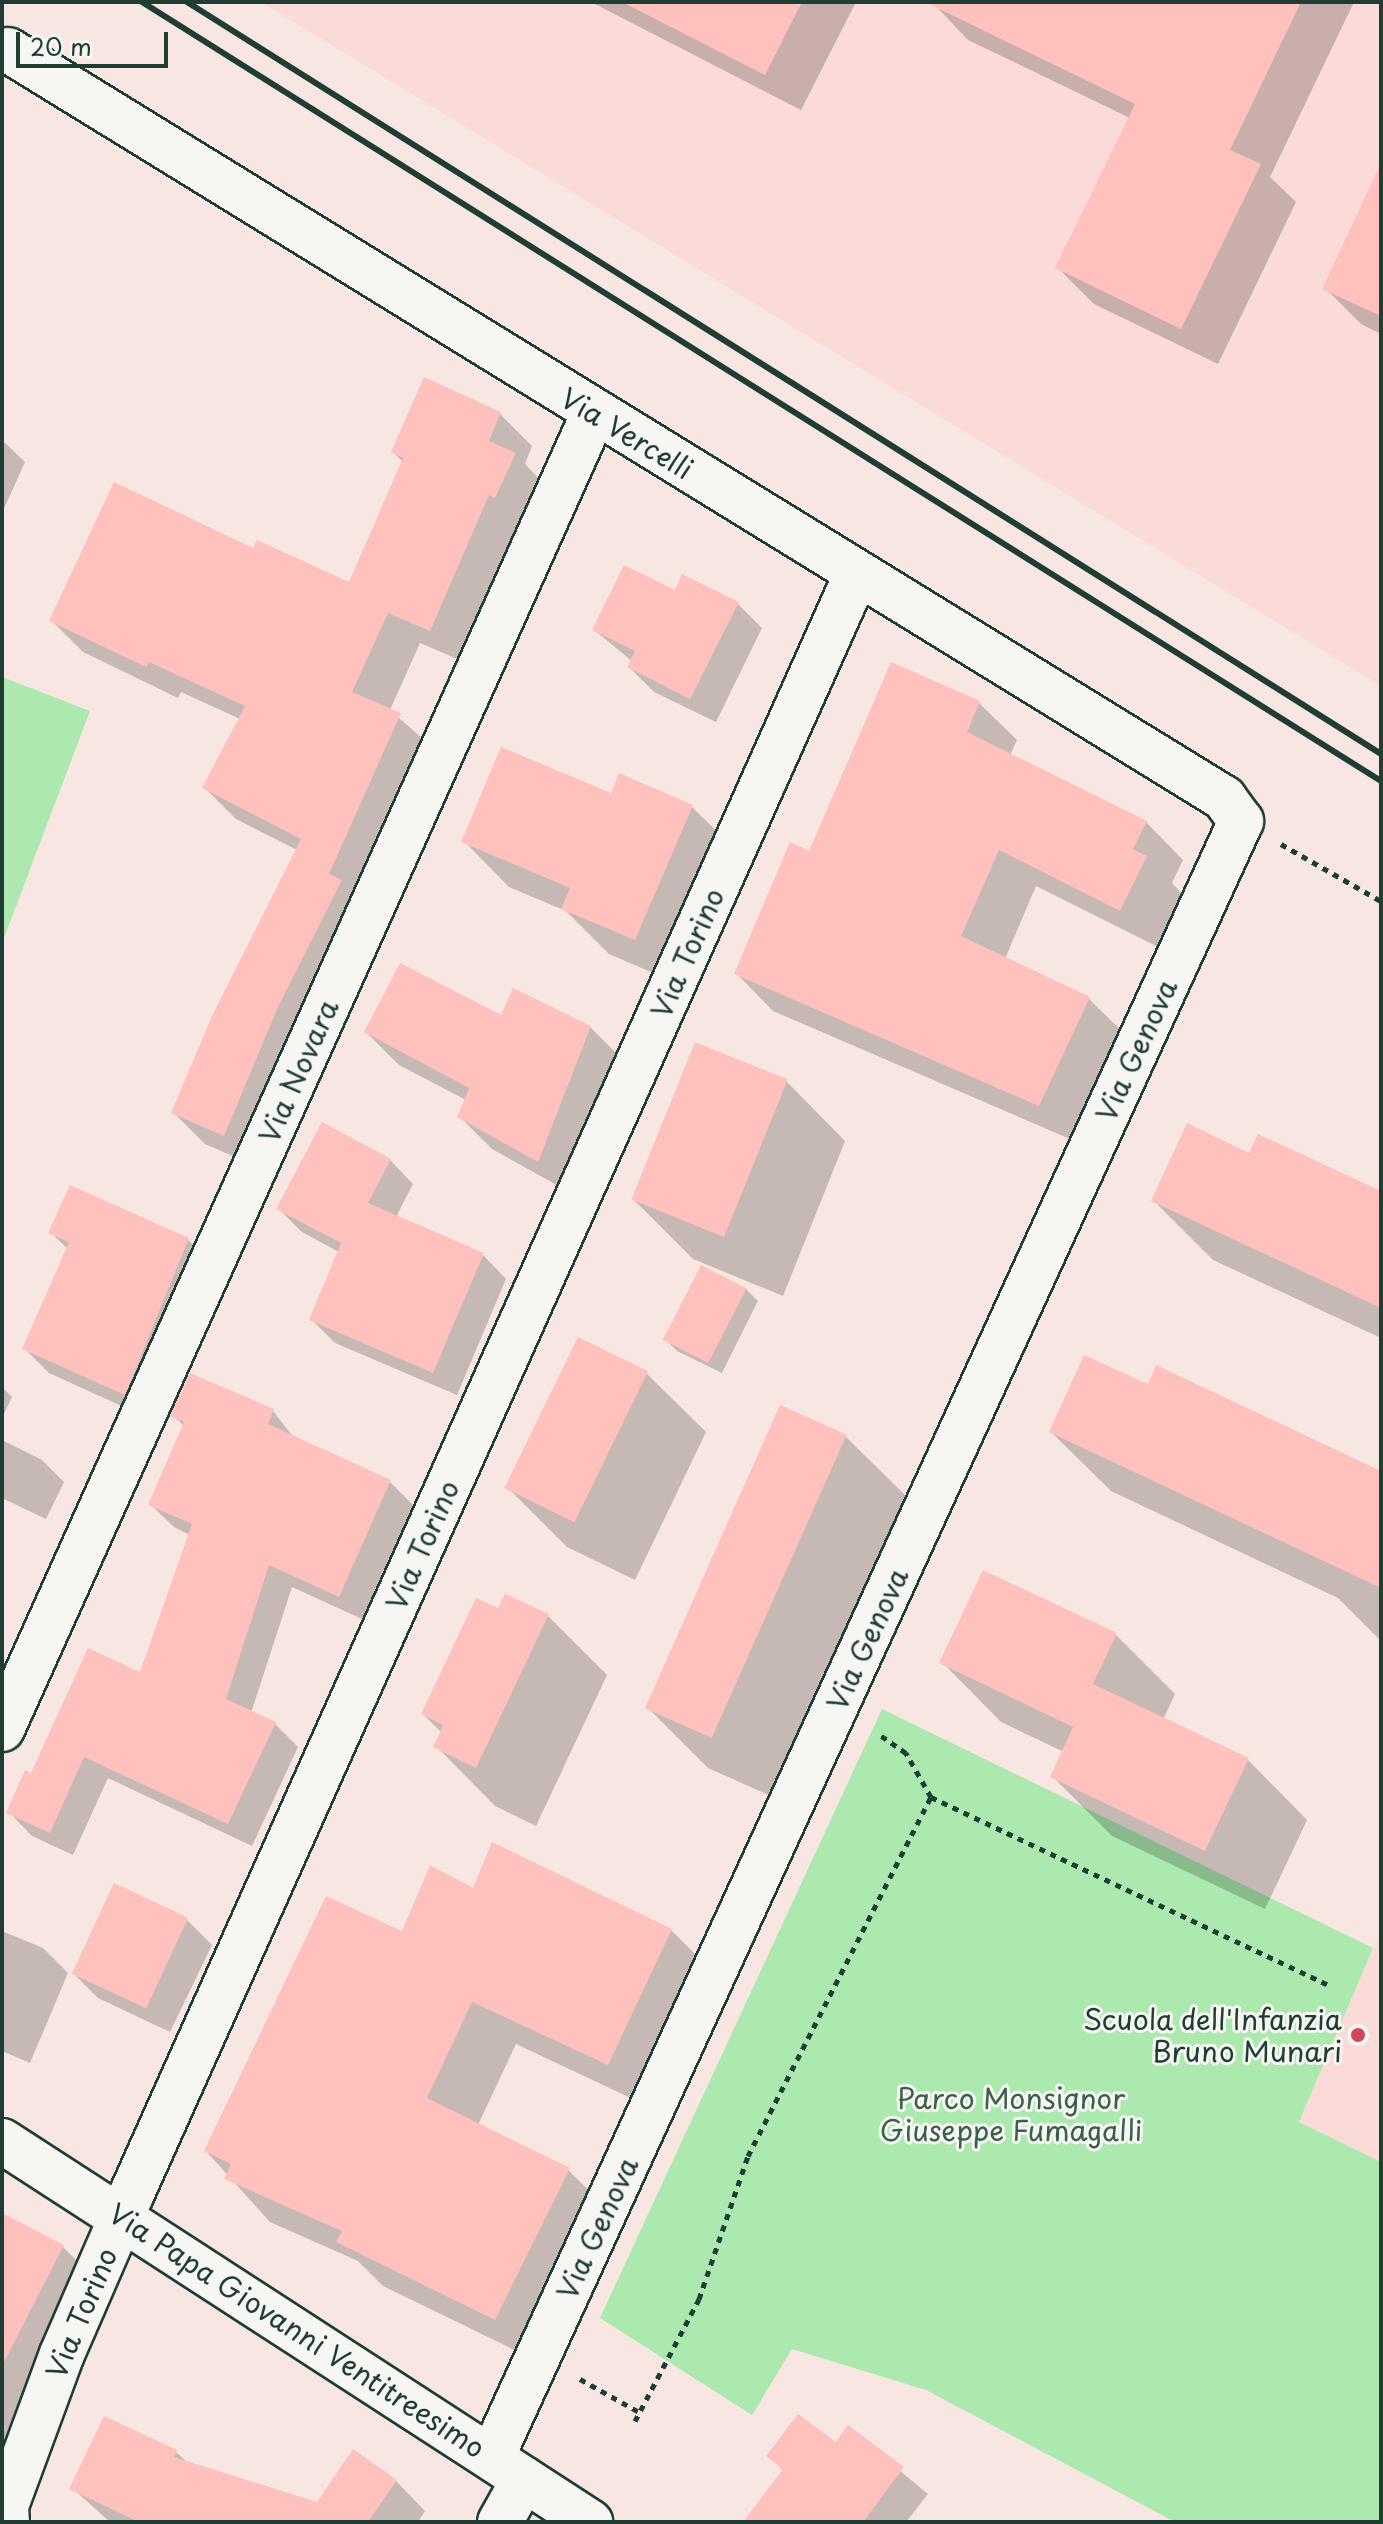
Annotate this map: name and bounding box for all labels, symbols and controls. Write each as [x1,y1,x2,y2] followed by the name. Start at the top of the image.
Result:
[20,16,172,66] scale bar
[30,28,92,64] text: 20 m
[555,381,699,485] street label: Via Vercelli
[644,884,730,1022] street label: Via Torino
[1088,973,1184,1127] street label: Via Genova
[252,994,344,1148] street label: Via Novara
[379,1476,465,1614] street label: Via Torino
[819,1562,915,1716] street label: Via Genova
[1080,2002,1342,2068] place label: Scuola dell'Infanzia Bruno Munari
[1349,2026,1367,2044] marker: Scuola dell'Infanzia Bruno Munari
[879,2081,1143,2147] park label: Parco Monsignor Giuseppe Fumagalli
[549,2151,645,2305] street label: Via Genova
[102,2195,492,2465] street label: Via Papa Giovanni Ventitreesimo
[39,2244,123,2382] street label: Via Torino

